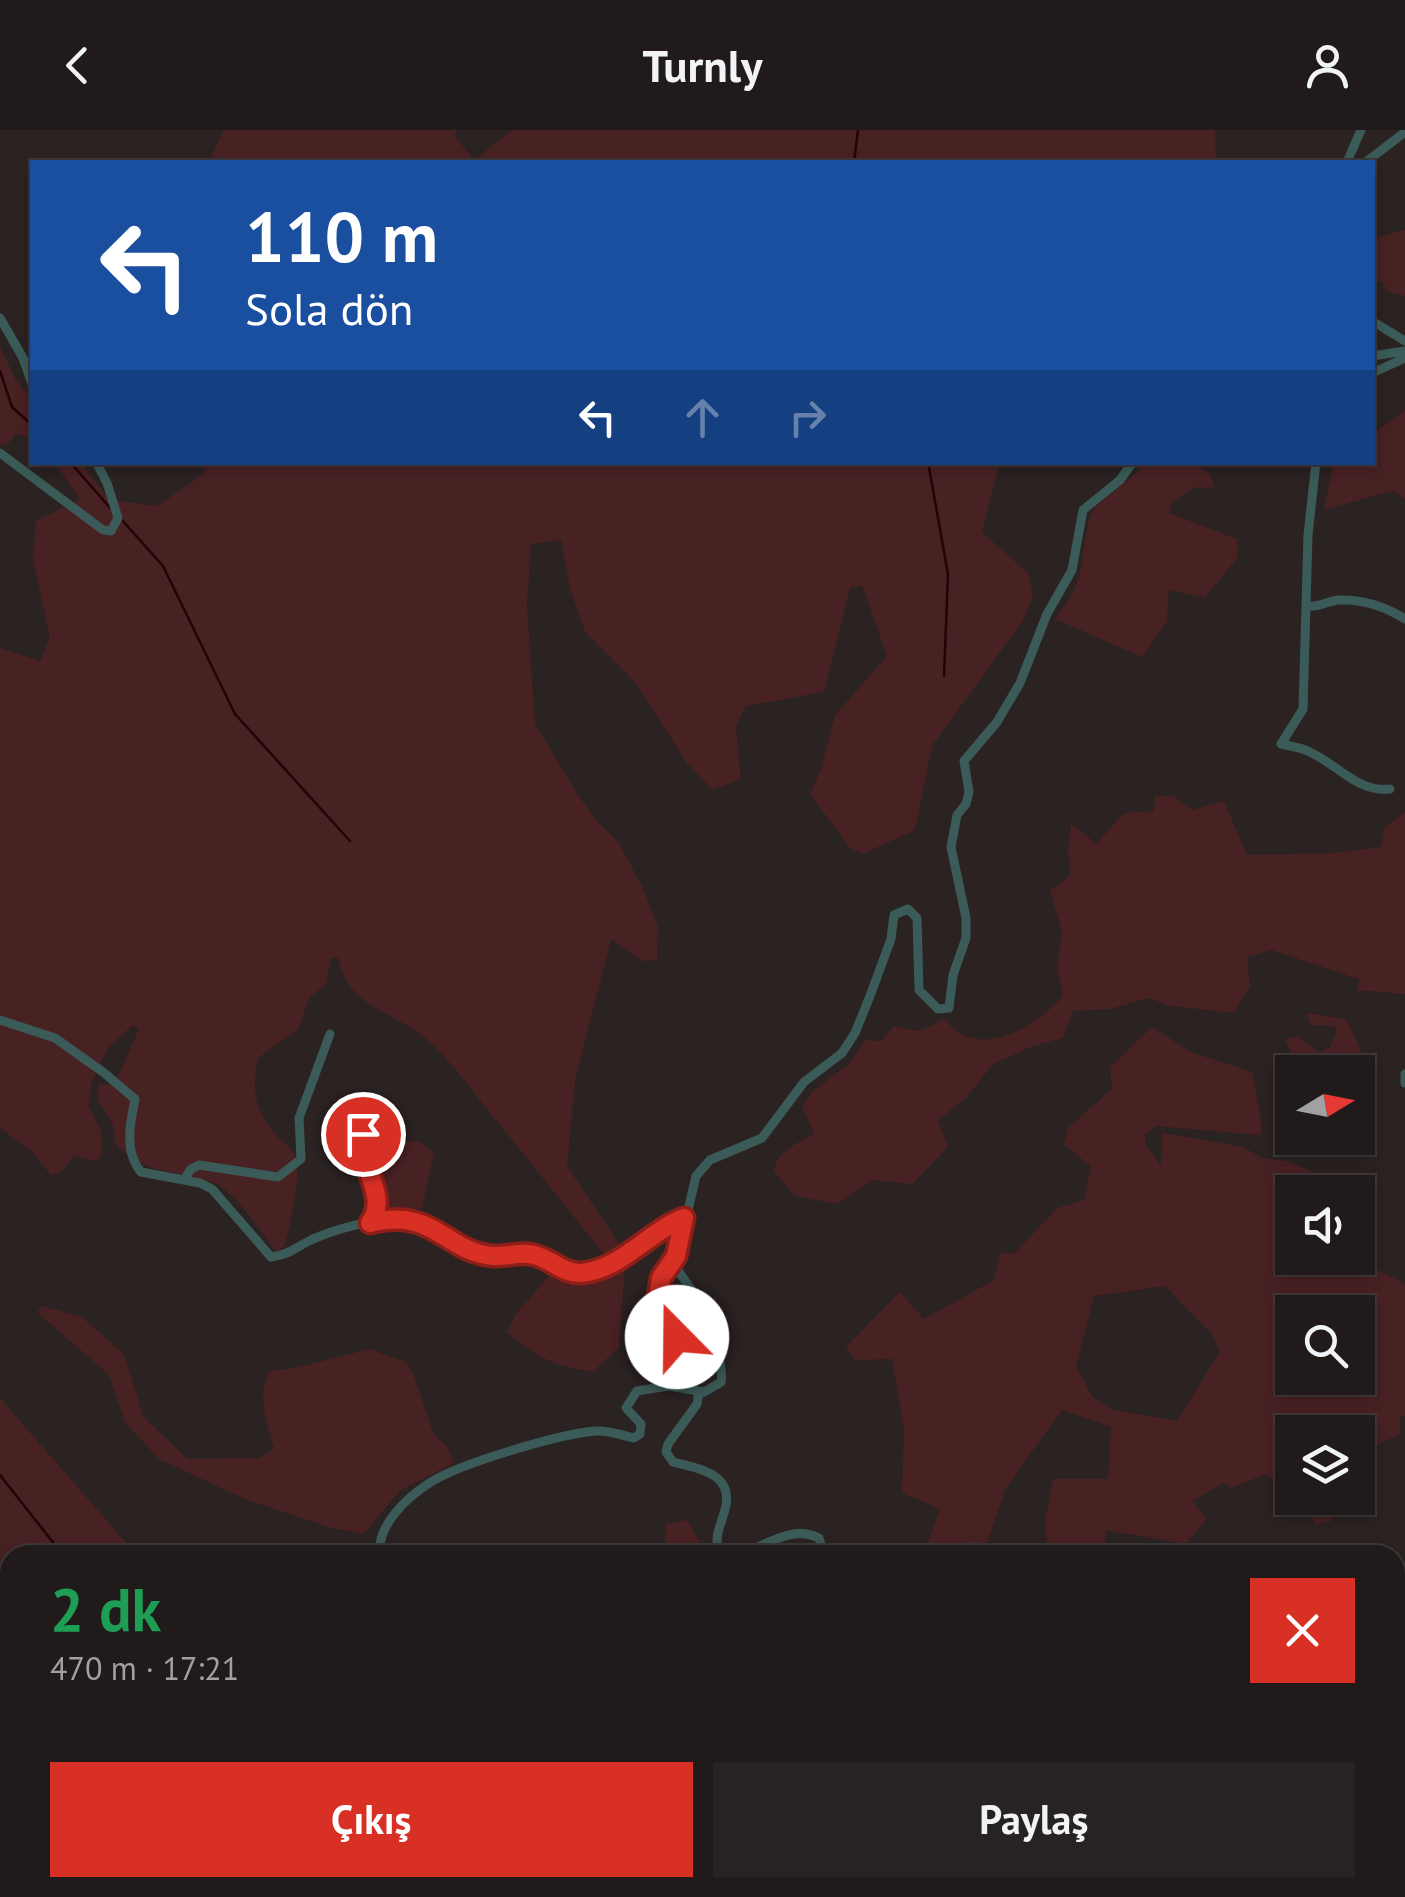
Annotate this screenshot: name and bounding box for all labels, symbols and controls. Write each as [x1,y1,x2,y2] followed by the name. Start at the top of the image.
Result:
[642,36,763,94] text: Turnly
[50,38,105,93] icon: back
[1300,38,1355,93] icon: person
[245,191,438,281] text: 110 m
[80,200,210,330] icon: left
[245,279,413,337] text: Sola dön
[570,390,625,445] icon: left
[675,390,730,445] icon: ahead
[780,390,835,445] icon: right
[1275,1055,1375,1155] north arrow
[1275,1055,1375,1515] map controls
[321,1092,406,1177] pin
[336,1107,391,1162] icon: arrive
[1275,1175,1375,1275] button: sound
[625,1285,729,1389] position arrow
[1275,1295,1375,1395] button: search
[1275,1415,1375,1515] button: layers
[50,1570,161,1648] text: 2 dk
[1250,1578,1355,1683] button: close
[50,1647,239,1689] text: 470 m · 17:21
[50,1762,693,1877] button: Çıkış
[713,1762,1355,1877] button: Paylaş

